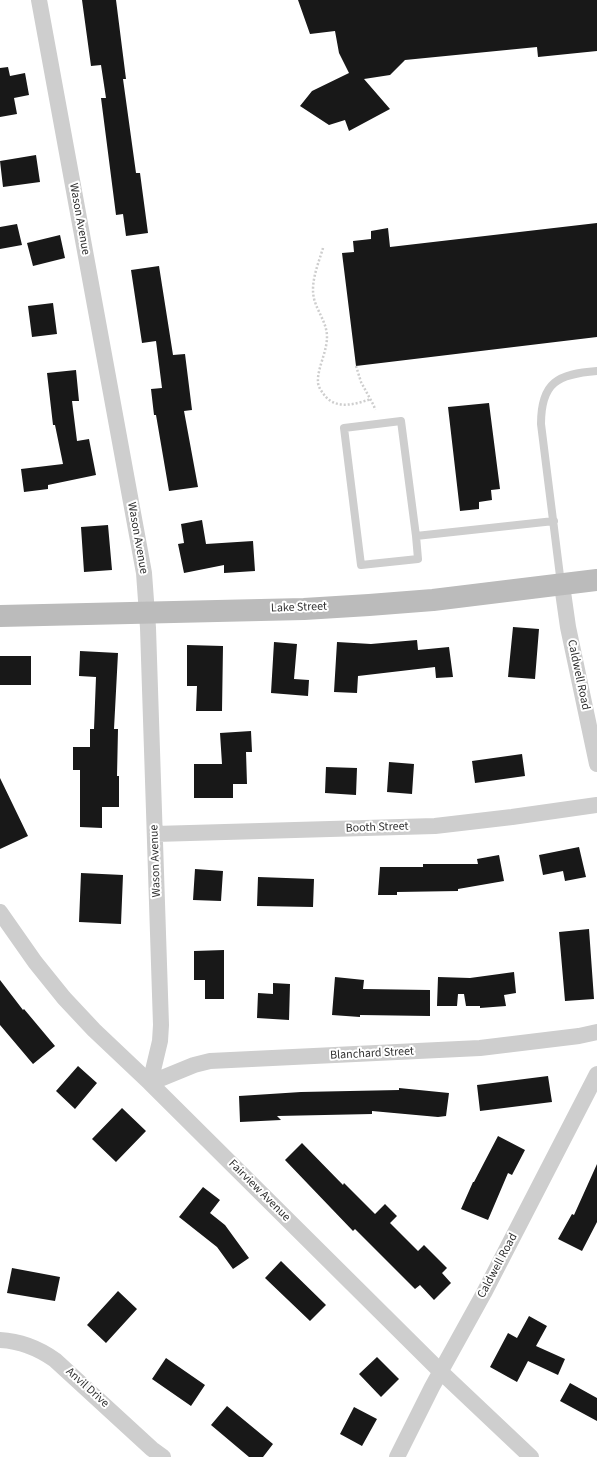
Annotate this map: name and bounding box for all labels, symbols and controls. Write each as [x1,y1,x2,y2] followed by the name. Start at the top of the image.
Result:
[66,182,92,256] street label: Wason Avenue
[124,501,150,575] street label: Wason Avenue
[271,600,327,616] street label: Lake Street
[564,639,592,711] street label: Caldwell Road
[345,820,409,836] street label: Booth Street
[148,824,164,898] street label: Wason Avenue
[330,1045,414,1063] street label: Blanchard Street
[225,1157,293,1225] street label: Fairview Avenue
[475,1231,521,1301] street label: Caldwell Road
[62,1365,112,1411] street label: Anvil Drive

